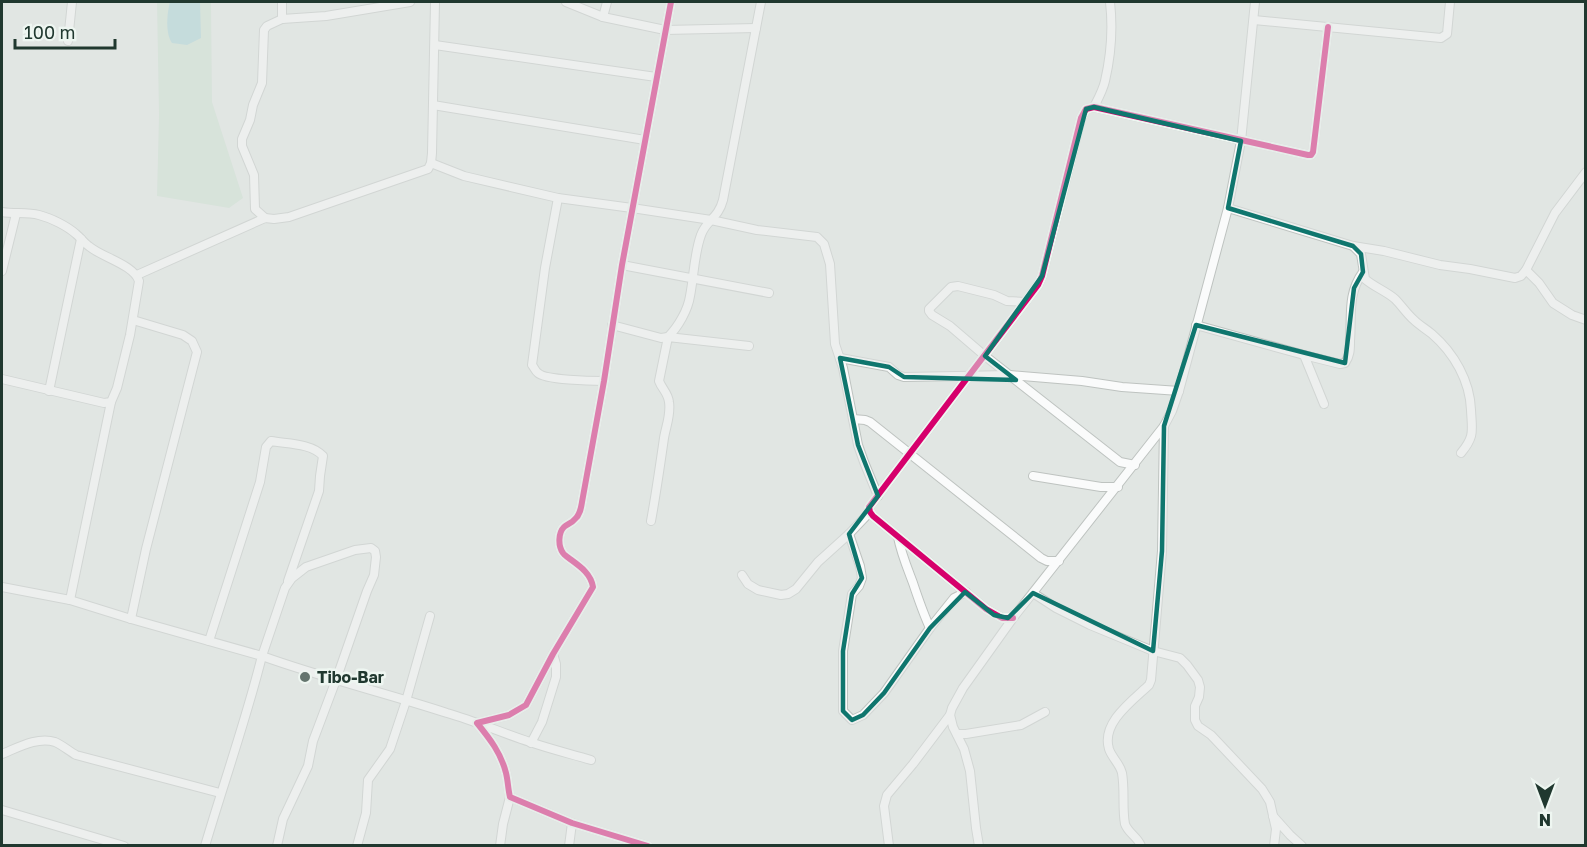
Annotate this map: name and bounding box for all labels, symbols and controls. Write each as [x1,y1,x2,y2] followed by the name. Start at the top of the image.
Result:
[15,12,116,50] scale bar
[24,21,75,43] text: 100 m
[317,667,384,687] place label: Tibo-Bar
[298,670,312,684] marker: Tibo-Bar
[1515,775,1575,835] north arrow
[1539,810,1551,830] text: N

